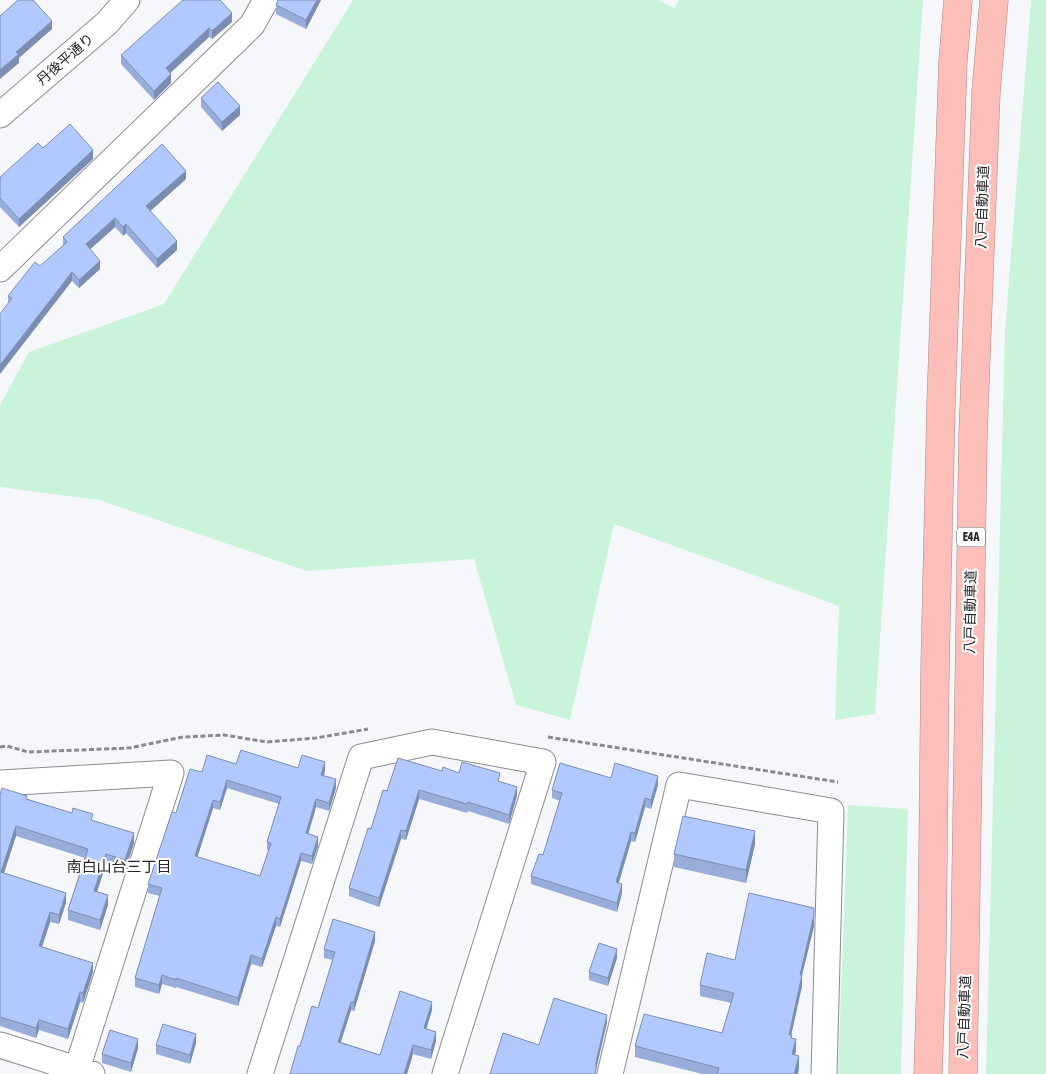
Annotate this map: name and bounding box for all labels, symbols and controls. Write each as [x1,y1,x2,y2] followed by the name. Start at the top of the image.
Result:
[33,30,97,88] street label: 丹後平通り
[973,165,991,249] street label: 八戸自動車道
[957,528,985,546] road number: E4A
[961,570,979,654] street label: 八戸自動車道
[66,858,172,875] district label: 南白山台三丁目
[955,975,973,1059] street label: 八戸自動車道

